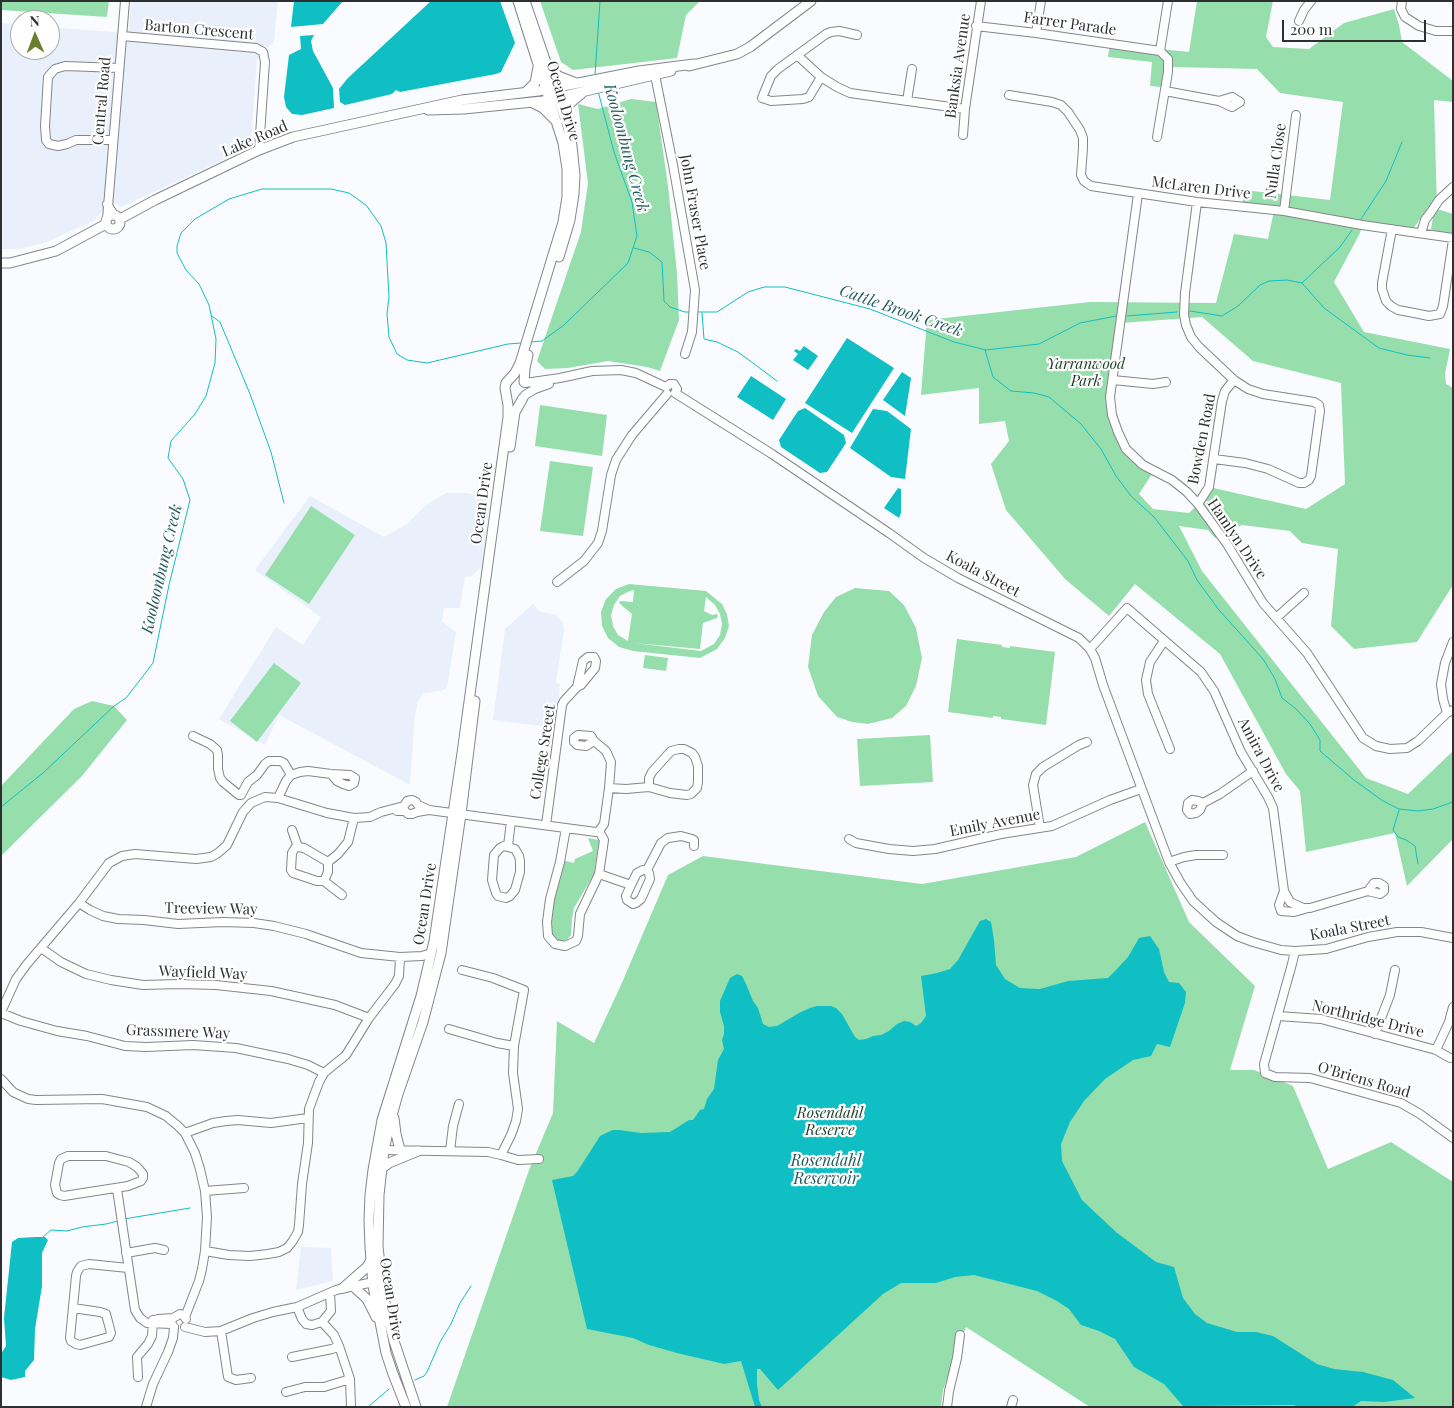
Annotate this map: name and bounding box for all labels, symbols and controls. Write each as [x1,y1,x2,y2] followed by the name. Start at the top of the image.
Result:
[1022,9,1118,39] street label: Farrer Parade
[10,10,60,60] north arrow
[1284,10,1428,42] scale bar
[29,11,40,30] text: N
[942,12,974,120] street label: Banksia Avenue
[144,16,254,44] street label: Barton Crescent
[1290,19,1332,39] text: 200 m
[89,56,115,146] street label: Central Road
[542,59,584,143] street label: Ocean Drive
[600,82,652,214] water label: Kooloonbung Creek
[219,117,291,161] street label: Lake Road
[1262,122,1290,200] street label: Nulla Close
[676,153,714,271] street label: John Fraser Place
[1150,173,1252,203] street label: McLaren Drive
[837,281,965,341] water label: Cattle Brook Creek
[1047,355,1125,390] park label: Yarranwood Park
[1184,392,1220,486] street label: Bowden Road
[467,461,497,545] street label: Ocean Drive
[1203,495,1271,583] street label: Hamlyn Drive
[138,502,186,636] water label: Kooloonbung Creek
[943,547,1023,601] street label: Koala Street
[527,703,559,801] street label: College Sreeet
[1234,715,1288,795] street label: Amira Drive
[948,805,1042,841] street label: Emily Avenue
[410,862,440,946] street label: Ocean Drive
[164,899,258,919] street label: Treeview Way
[1308,911,1392,945] street label: Koala Street
[158,962,248,984] street label: Wayfield Way
[1310,996,1426,1042] street label: Northridge Drive
[125,1021,231,1043] street label: Grassmere Way
[1316,1058,1412,1102] street label: O'Briens Road
[797,1104,863,1139] park label: Rosendahl Reserve
[791,1151,861,1189] water label: Rosendahl Reservoir
[376,1257,406,1341] street label: Ocean Drive

